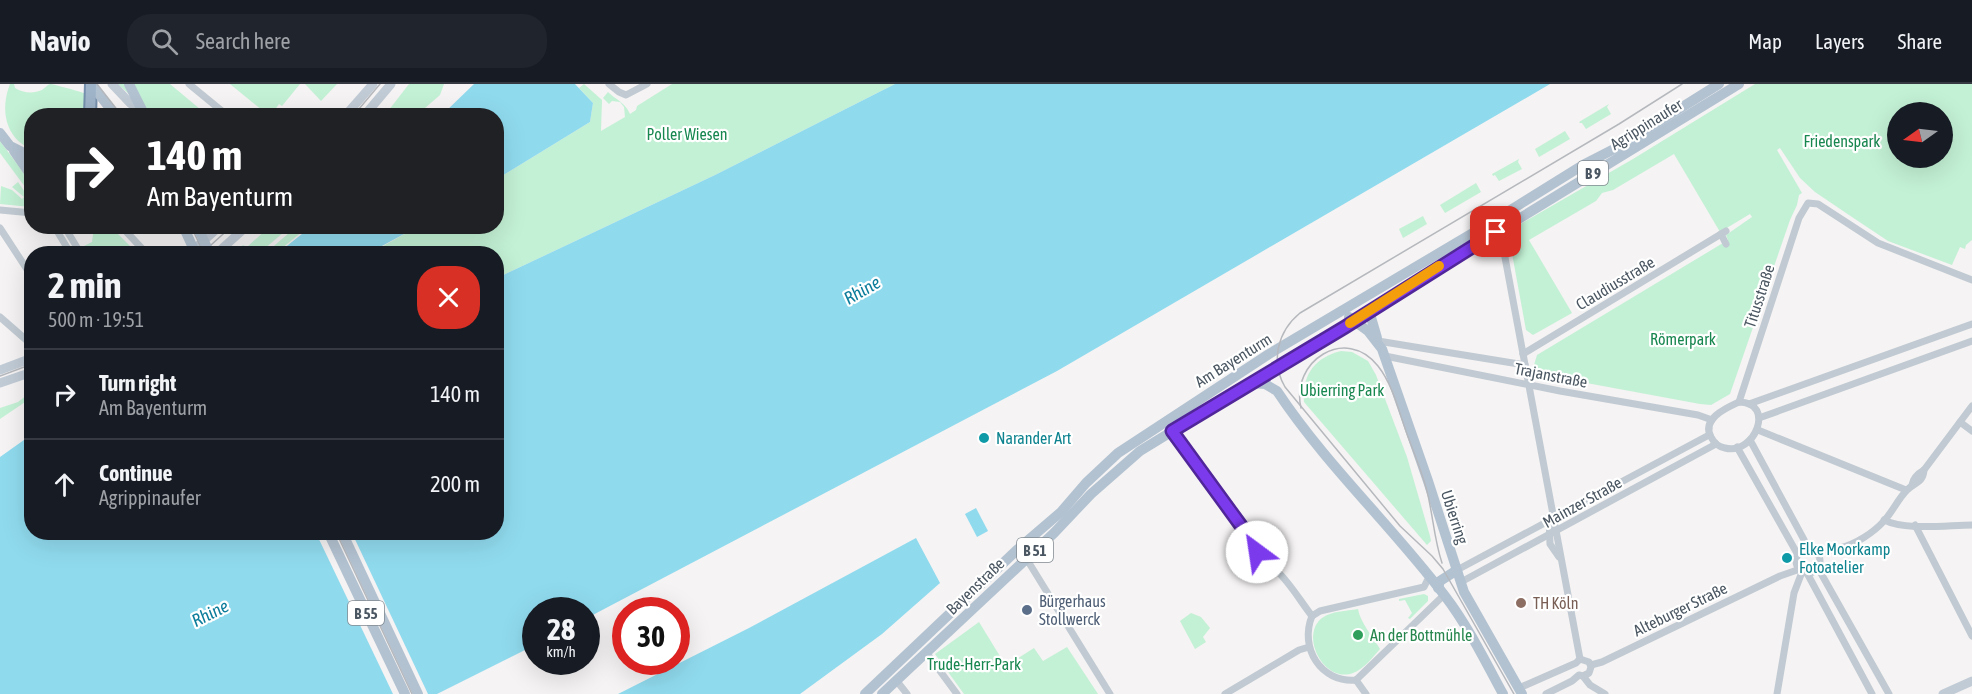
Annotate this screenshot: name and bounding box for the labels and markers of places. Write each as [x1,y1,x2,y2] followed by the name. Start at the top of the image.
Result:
[1470,206,1521,257] pin
[996,429,1072,447] place label: Narander Art
[977,431,991,445] marker: Narander Art
[1799,540,1890,576] place label: Elke Moorkamp Fotoatelier
[1780,551,1794,565] marker: Elke Moorkamp Fotoatelier
[1039,592,1106,628] place label: Bürgerhaus Stollwerck
[1533,594,1579,612] place label: TH Köln
[1514,596,1528,610] marker: TH Köln
[1020,603,1034,617] marker: Bürgerhaus Stollwerck
[1370,626,1472,644] place label: An der Bottmühle
[1351,628,1365,642] marker: An der Bottmühle

